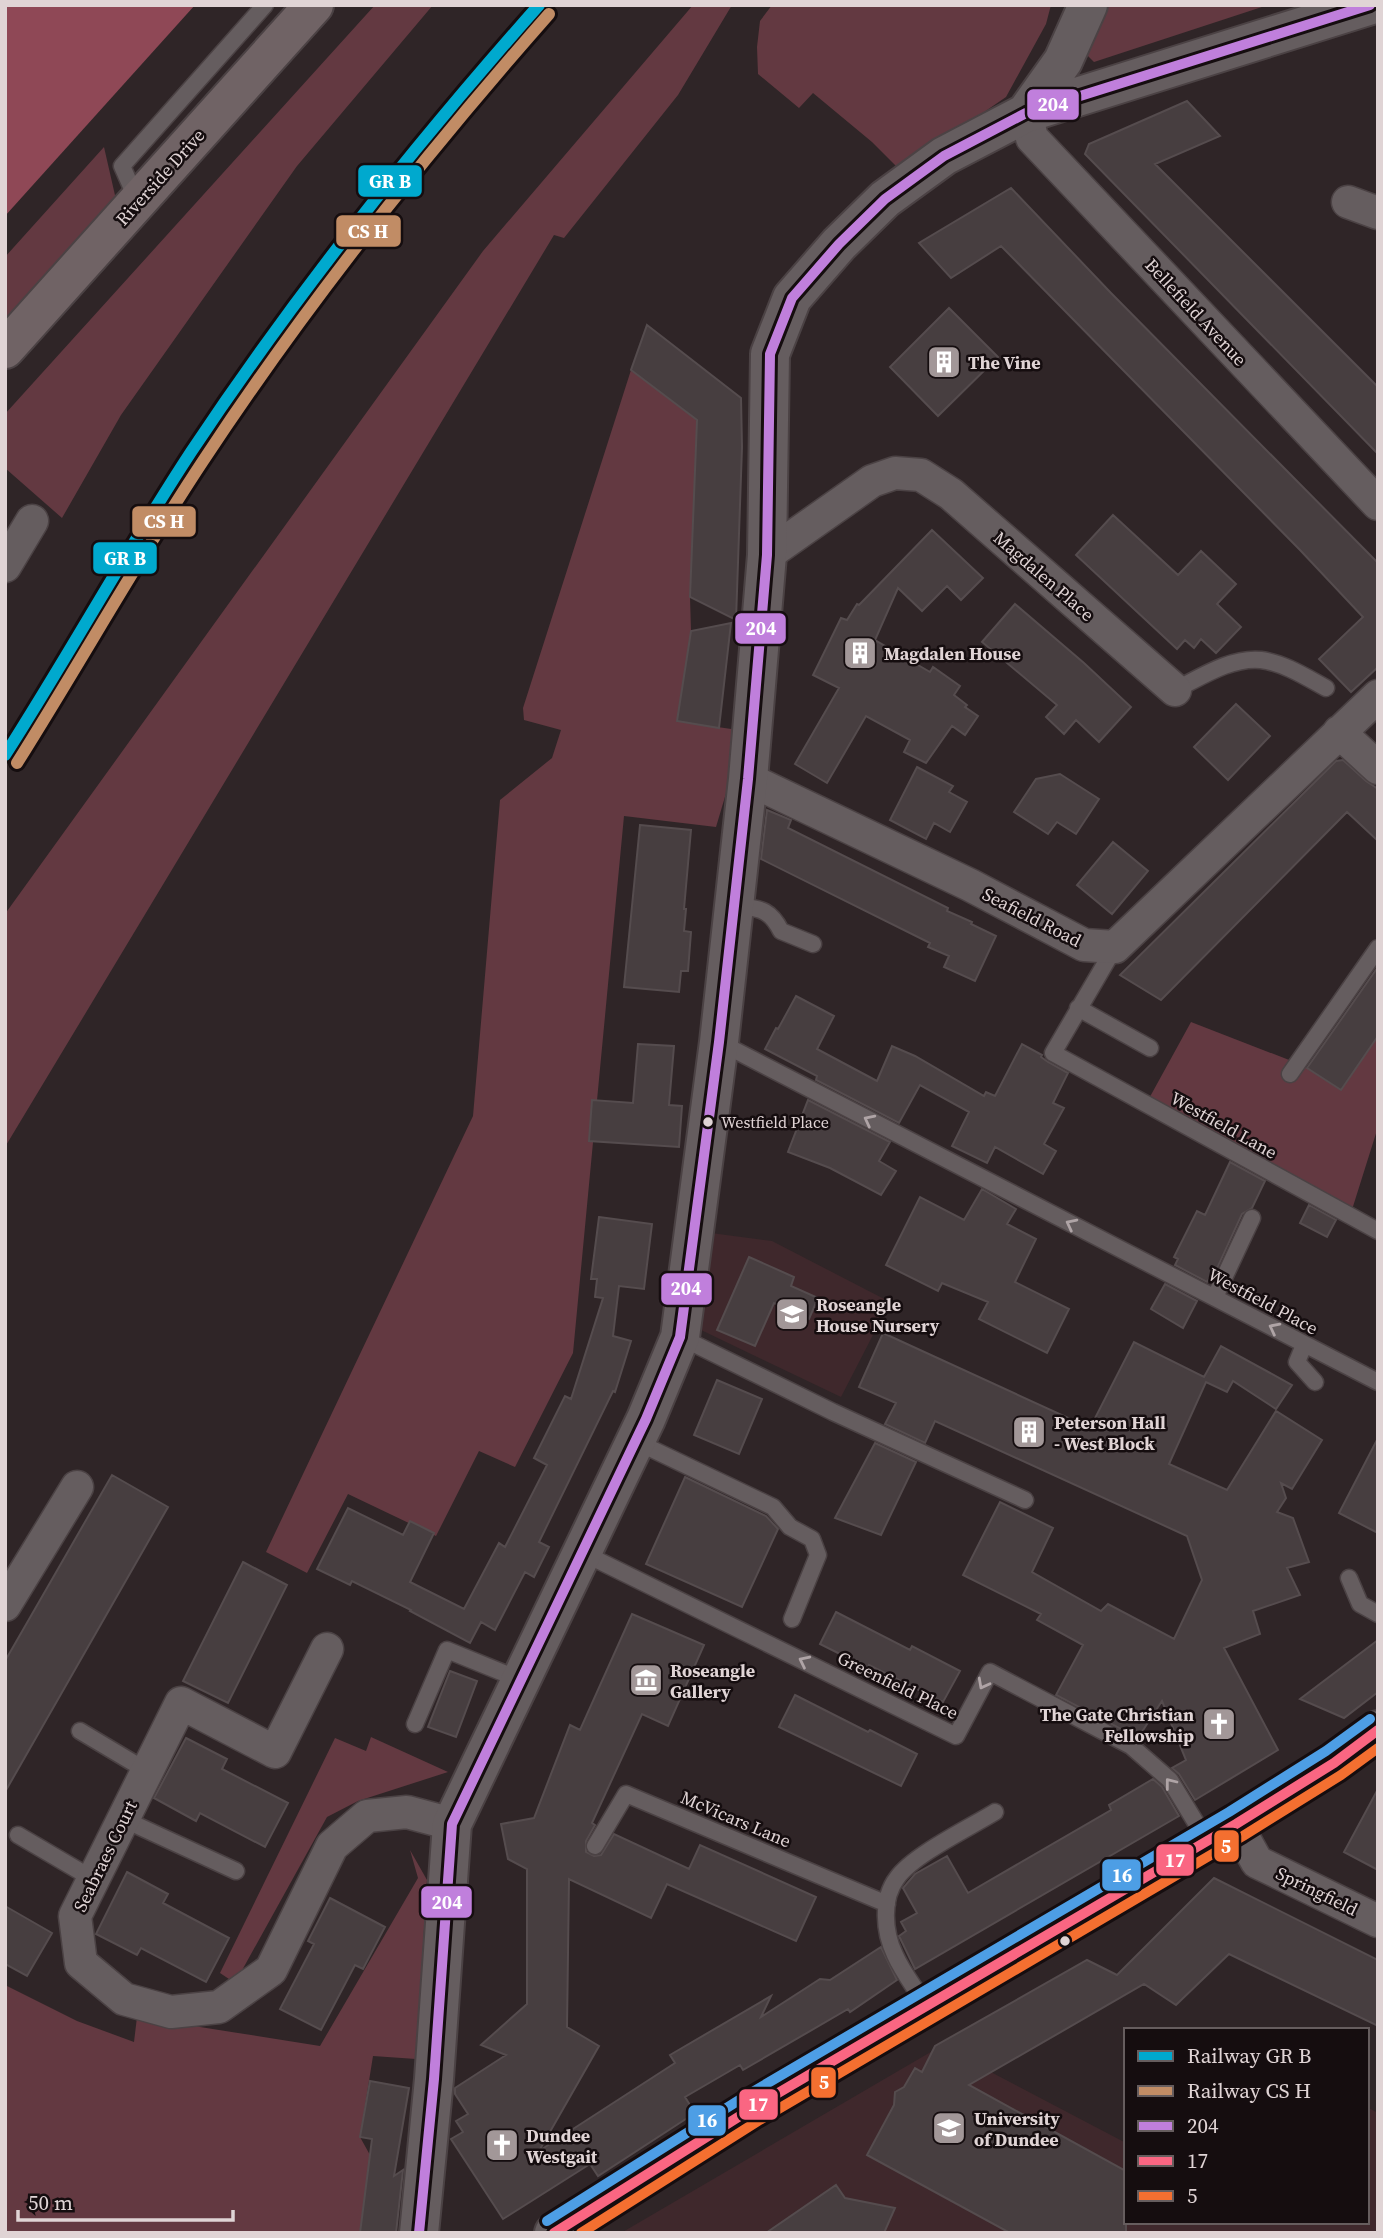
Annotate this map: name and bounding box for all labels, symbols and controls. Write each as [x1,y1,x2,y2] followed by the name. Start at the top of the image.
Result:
[1026,88,1080,121] line badge: 204
[1038,91,1068,117] text: 204
[110,123,210,231] street label: Riverside Drive
[357,164,423,198] line badge: GR B
[369,168,411,194] text: GR B
[335,214,402,248] line badge: CS H
[348,218,388,244] text: CS H
[1140,253,1252,371] street label: Bellefield Avenue
[925,343,963,381] building icon: The Vine
[968,350,1041,375] place label: The Vine
[131,505,197,538] line badge: CS H
[144,508,184,534] text: CS H
[988,525,1100,627] street label: Magdalen Place
[92,541,158,575] line badge: GR B
[104,545,146,571] text: GR B
[734,612,787,645] line badge: 204
[746,615,776,641] text: 204
[841,634,879,672] building icon: Magdalen House
[884,641,1021,666] place label: Magdalen House
[978,881,1086,953] street label: Seafield Road
[1166,1085,1282,1165] street label: Westfield Lane
[721,1111,829,1133] place label: Westfield Place
[864,1114,877,1128] one-way arrow
[701,1115,715,1129] marker: Westfield Place
[1066,1219,1079,1232] one-way arrow
[1203,1261,1323,1341] street label: Westfield Place
[660,1272,713,1306] line badge: 204
[671,1275,701,1301] text: 204
[816,1292,940,1338] place label: Roseangle House Nursery
[773,1295,811,1333] school or university icon: Roseangle House Nursery
[1268,1323,1281,1337] one-way arrow
[1054,1410,1166,1456] place label: Peterson Hall - West Block
[1010,1413,1048,1451] building icon: Peterson Hall - West Block
[833,1645,963,1725] street label: Greenfield Place
[799,1656,811,1670] one-way arrow
[670,1658,755,1704] place label: Roseangle Gallery
[627,1661,665,1699] museum icon: Roseangle Gallery
[978,1677,992,1690] one-way arrow
[1040,1702,1194,1748] place label: The Gate Christian Fellowship
[1200,1705,1238,1743] church icon: The Gate Christian Fellowship
[1166,1779,1179,1791] one-way arrow
[677,1785,795,1853] street label: McVicars Lane
[67,1796,143,1916] street label: Seabraes Court
[1213,1829,1240,1863] line badge: 5
[1221,1833,1231,1859] text: 5
[1155,1843,1195,1877] line badge: 17
[1165,1847,1185,1873] text: 17
[1101,1858,1142,1892] line badge: 16
[1272,1860,1362,1922] street label: Springfield
[1112,1862,1132,1888] text: 16
[420,1885,473,1919] line badge: 204
[432,1889,462,1915] text: 204
[1058,1934,1072,1948] unlabelled marker
[1124,2028,1369,2224] legend
[1187,2041,1311,2070] text: Railway GR B
[810,2066,837,2099] line badge: 5
[819,2069,829,2095] text: 5
[1187,2076,1311,2105] text: Railway CS H
[738,2088,779,2121] line badge: 17
[748,2091,768,2117] text: 17
[687,2104,727,2137] line badge: 16
[974,2106,1060,2152] place label: University of Dundee
[697,2107,717,2133] text: 16
[930,2109,968,2147] school or university icon: University of Dundee
[1187,2111,1219,2140] text: 204
[526,2123,598,2169] place label: Dundee Westgait
[483,2126,521,2164] church icon: Dundee Westgait
[1187,2146,1208,2175] text: 17
[18,2178,233,2222] scale bar
[1187,2181,1198,2210] text: 5
[28,2188,73,2217] text: 50 m

